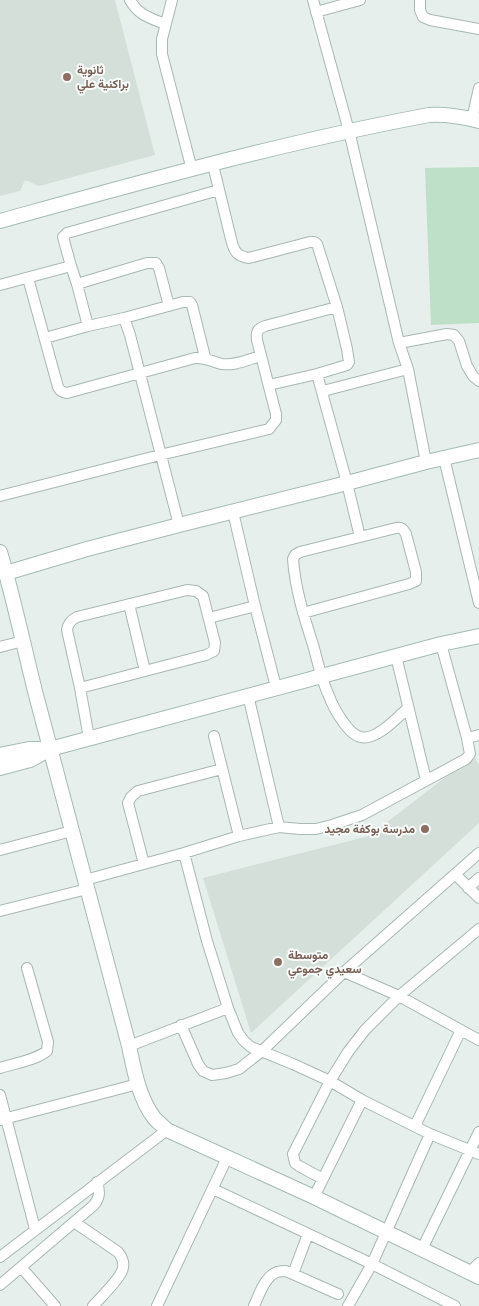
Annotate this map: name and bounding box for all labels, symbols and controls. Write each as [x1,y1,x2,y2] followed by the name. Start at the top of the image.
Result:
[77,63,129,94] place label: ثانوية براكنية علي
[61,71,73,83] marker: ثانوية براكنية علي
[324,822,415,837] place label: مدرسة بوكفة مجيد
[419,823,431,835] marker: مدرسة بوكفة مجيد
[288,948,362,979] place label: متوسطة سعيدي جموعي
[272,956,284,968] marker: متوسطة سعيدي جموعي

